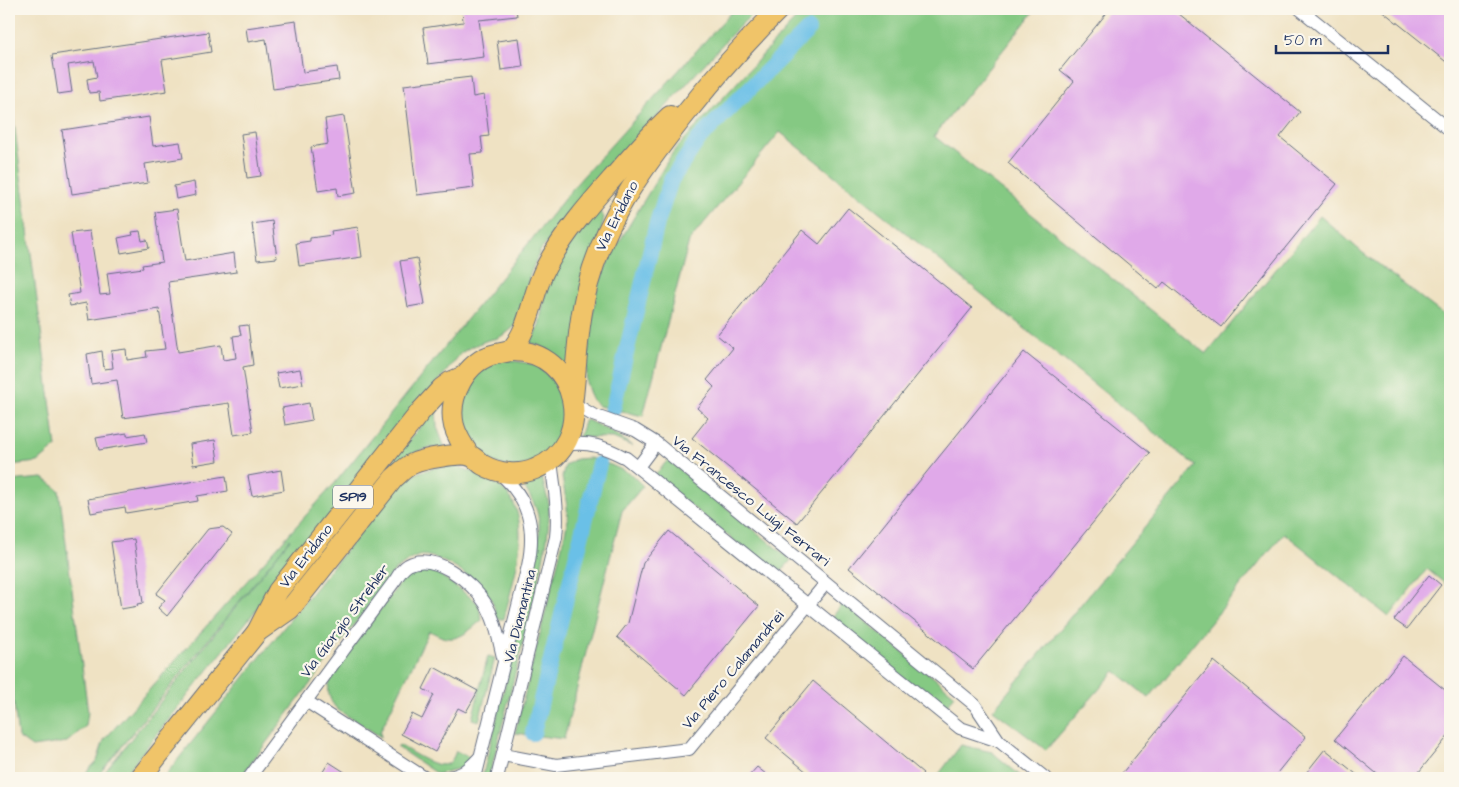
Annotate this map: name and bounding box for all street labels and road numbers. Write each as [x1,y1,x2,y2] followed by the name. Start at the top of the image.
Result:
[590,177,644,255] street label: Via Eridano
[667,431,835,573] street label: Via Francesco Luigi Ferrari
[333,486,373,508] road number: SP19
[274,519,338,592] street label: Via Eridano
[295,560,396,683] street label: Via Giorgio Strehler
[498,567,542,665] street label: Via Diamantina
[677,605,790,734] street label: Via Piero Calamandrei

